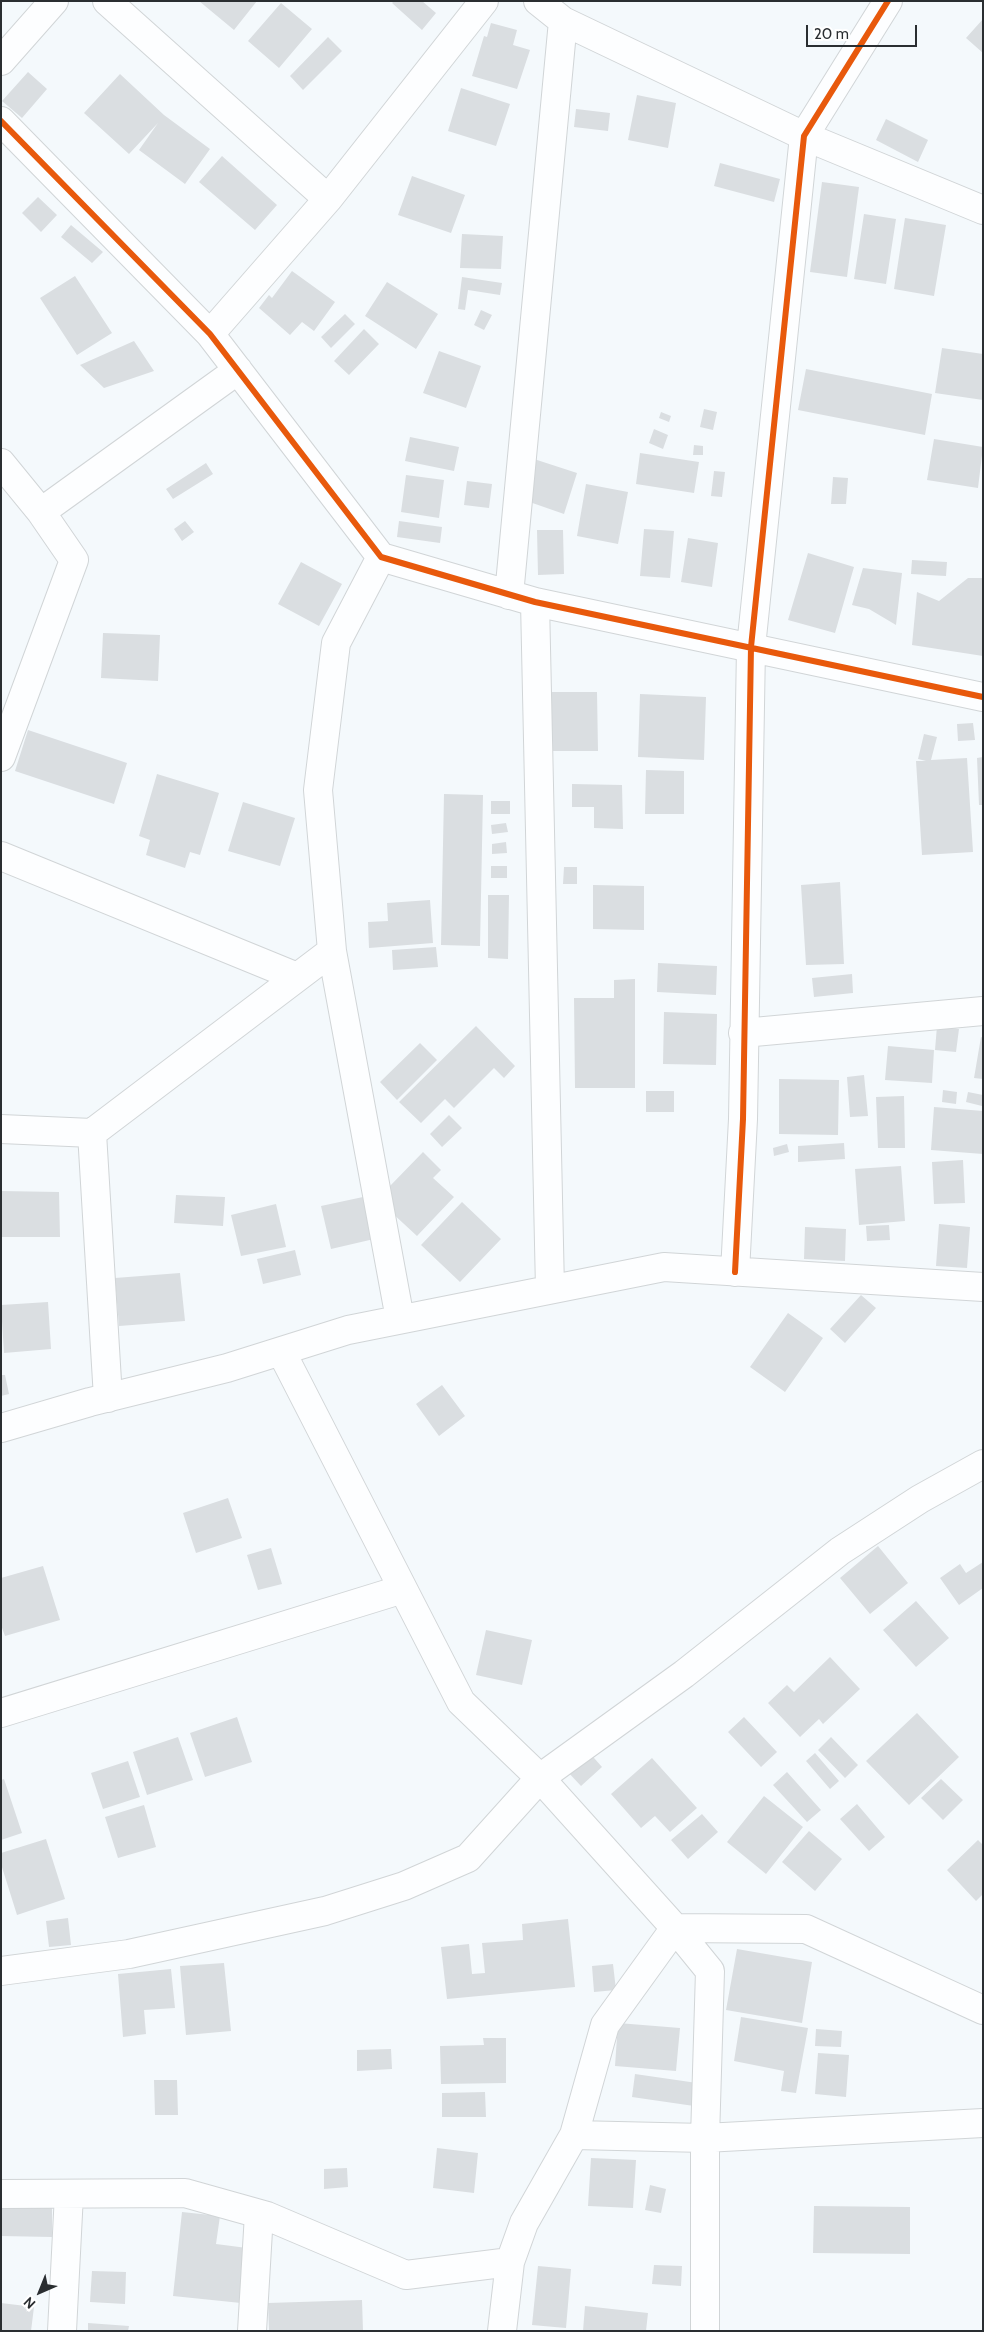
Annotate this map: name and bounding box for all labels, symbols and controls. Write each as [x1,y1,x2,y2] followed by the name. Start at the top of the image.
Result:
[809,15,920,47] scale bar
[814,25,849,43] text: 20 m
[15,2267,65,2317] north arrow
[20,2293,39,2313] text: N

